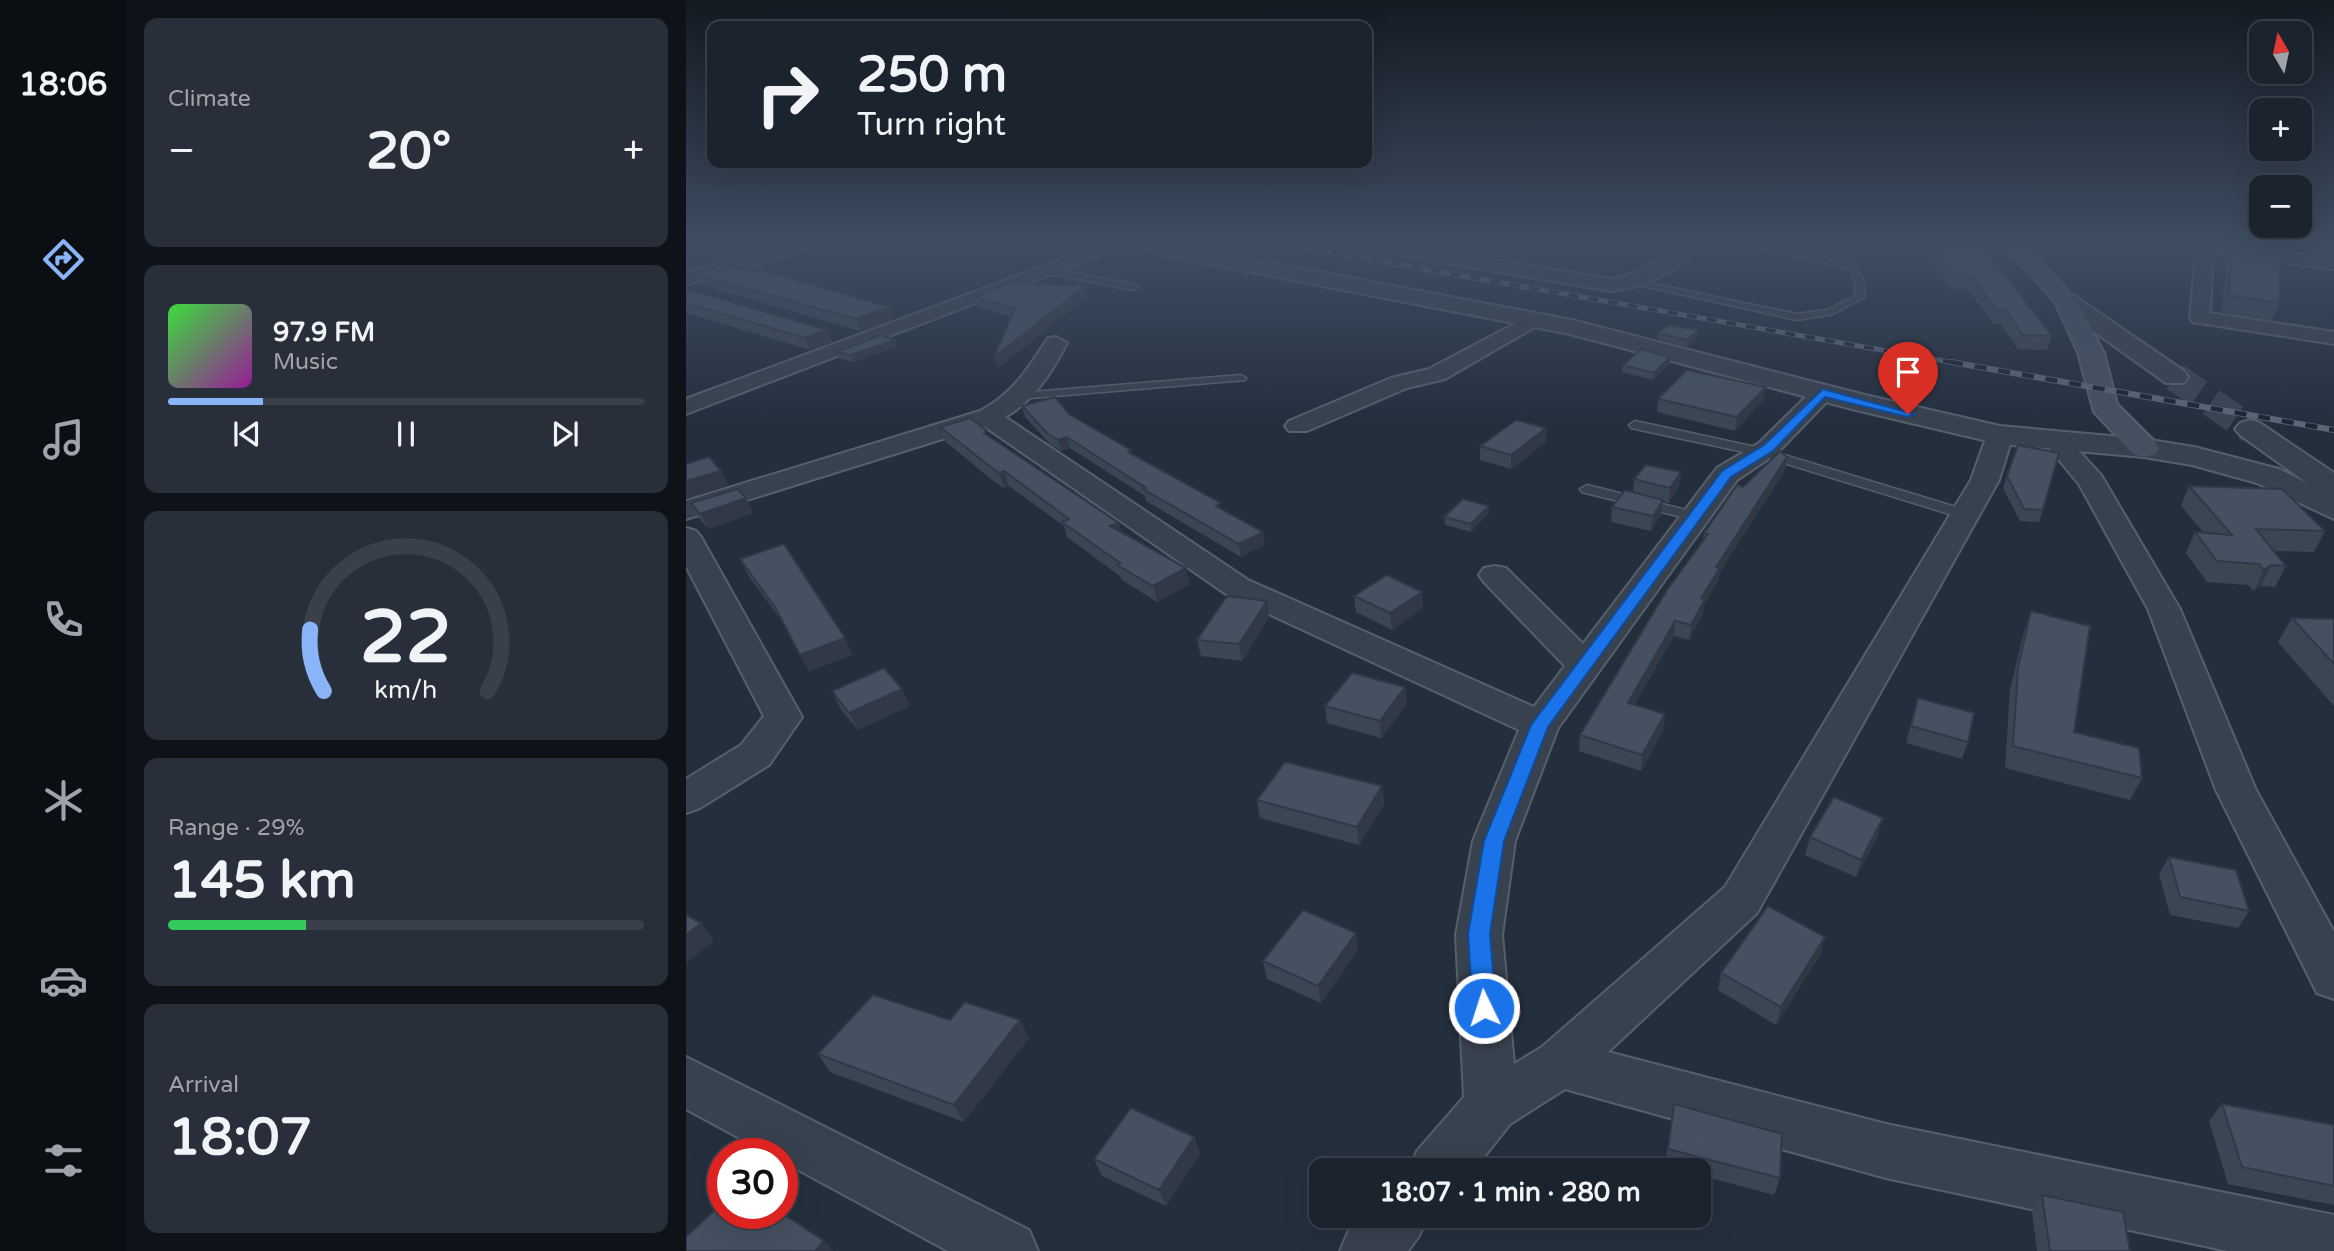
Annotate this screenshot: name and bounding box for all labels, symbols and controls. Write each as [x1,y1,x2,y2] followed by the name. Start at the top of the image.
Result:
[2249,21,2312,84] north arrow
[2249,21,2312,238] map controls
[857,46,1007,105] text: 250 m
[742,49,833,140] icon: right
[19,66,107,104] text: 18:06
[168,85,251,113] text: Climate
[2249,98,2312,161] button: +
[857,106,1006,144] text: Turn right
[366,120,451,183] text: 20°
[168,128,195,174] text: −
[623,128,644,174] text: +
[2249,175,2312,238] button: −
[39,235,88,284] icon: directions
[273,317,375,348] text: 97.9 FM
[1878,342,1938,414] pin
[273,348,338,376] text: Music
[1889,353,1927,391] icon: arrive
[39,415,88,464] icon: music
[228,415,266,453] icon: previous
[387,415,425,453] icon: pause
[546,415,584,453] icon: next
[39,595,88,644] icon: phone
[360,595,452,683] text: 22
[375,675,437,705] text: km/h
[39,776,88,825] icon: climate
[168,814,304,842] text: Range · 29%
[168,849,356,912] text: 145 km
[39,956,88,1005] icon: car
[1447,971,1521,1045] position arrow
[168,1071,239,1099] text: Arrival
[168,1106,312,1169] text: 18:07
[39,1136,88,1185] icon: filters
[707,1138,798,1229] speed limit sign: 30
[1379,1177,1641,1208] text: 18:07 · 1 min · 280 m

